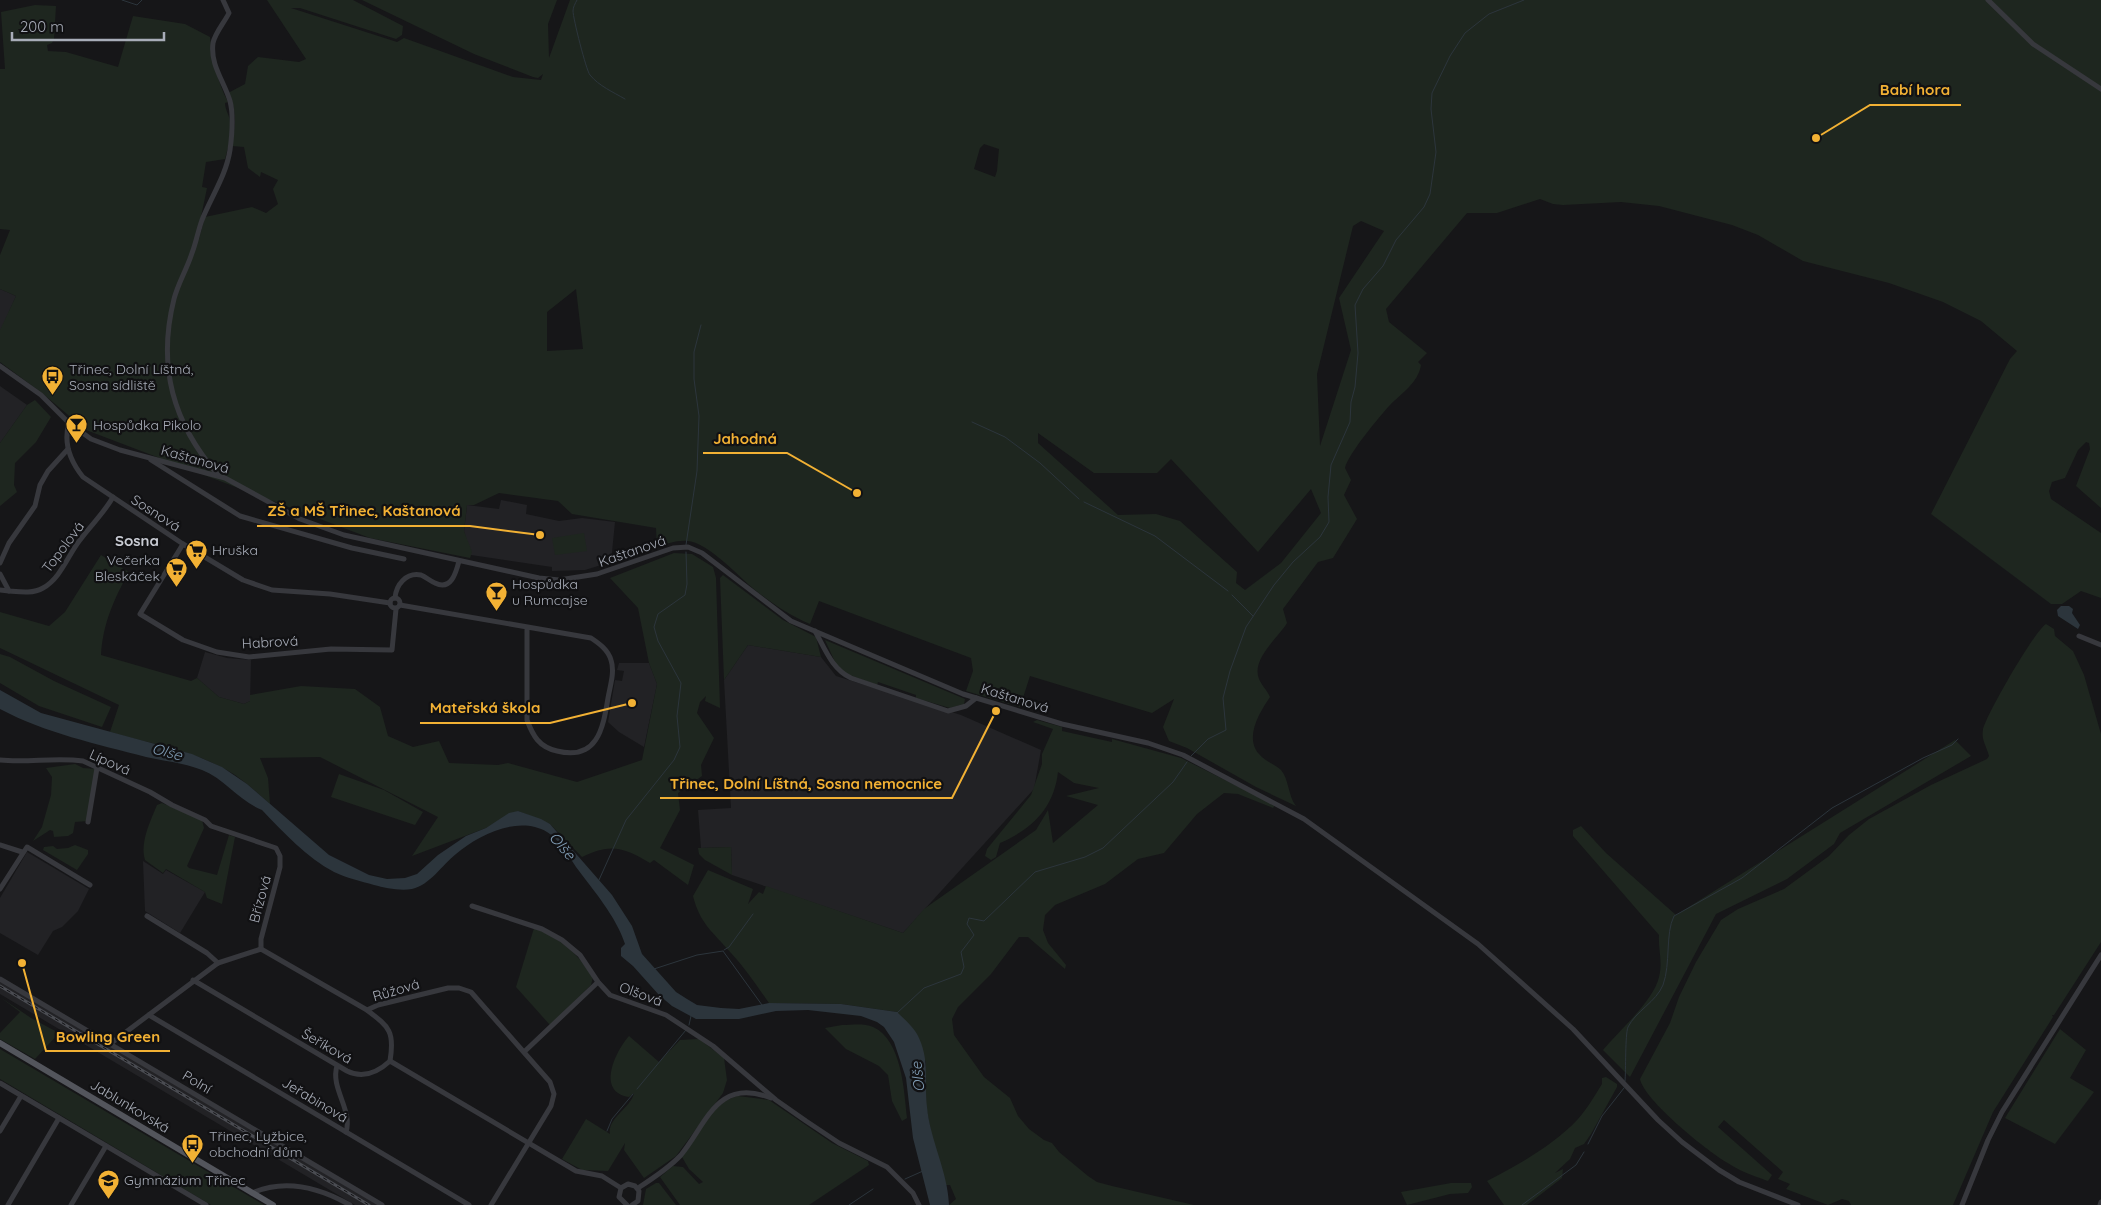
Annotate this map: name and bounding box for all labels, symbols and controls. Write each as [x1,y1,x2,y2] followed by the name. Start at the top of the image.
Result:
[12,10,165,42] scale bar
[20,17,64,36] text: 200 m
[1870,75,1961,105] callout: Babí hora
[1880,80,1950,99] text: Babí hora
[69,360,194,394] place label: Třinec, Dolní Líštná, Sosna sídliště
[41,365,65,396] bus stop icon: Třinec, Dolní Líštná, Sosna sídliště
[65,413,89,444] bar icon: Hospůdka Pikolo
[93,416,201,434] place label: Hospůdka Pikolo
[703,423,787,453] callout: Jahodná
[713,429,777,448] text: Jahodná
[159,441,231,477] street label: Kaštanová
[128,490,184,536] street label: Sosnová
[257,496,470,526] callout: ZŠ a MŠ Třinec, Kaštanová
[267,501,461,520] text: ZŠ a MŠ Třinec, Kaštanová
[38,518,88,576] street label: Topolová
[115,531,159,550] district label: Sosna
[596,531,668,571] street label: Kaštanová
[184,538,208,569] supermarket icon: Hruška
[212,541,258,559] place label: Hruška
[95,551,160,585] place label: Večerka Bleskáček
[164,556,188,587] supermarket icon: Večerka Bleskáček
[512,575,588,609] place label: Hospůdka u Rumcajse
[484,580,508,611] bar icon: Hospůdka u Rumcajse
[241,632,299,652] street label: Habrová
[979,679,1051,717] street label: Kaštanová
[420,693,550,723] callout: Mateřská škola
[430,698,540,717] text: Mateřská škola
[150,738,185,765] water label: Olše
[87,745,133,779] street label: Lípová
[660,768,952,798] callout: Třinec, Dolní Líštná, Sosna nemocnice
[670,774,942,793] text: Třinec, Dolní Líštná, Sosna nemocnice
[545,828,580,864] water label: Olše
[245,873,275,925] street label: Břízová
[370,975,422,1005] street label: Růžová
[617,978,665,1010] street label: Olšová
[46,1021,170,1051] callout: Bowling Green
[298,1024,356,1068] street label: Šeříková
[56,1027,160,1046] text: Bowling Green
[906,1060,929,1093] water label: Olše
[179,1066,215,1098] street label: Polní
[279,1073,351,1127] street label: Jeřabinová
[87,1075,173,1137] street label: Jablunkovská
[209,1127,307,1161] place label: Třinec, Lyžbice, obchodní dům
[181,1132,205,1163] bus stop icon: Třinec, Lyžbice, obchodní dům
[96,1168,120,1199] school or university icon: Gymnázium Třinec
[124,1171,245,1189] place label: Gymnázium Třinec

